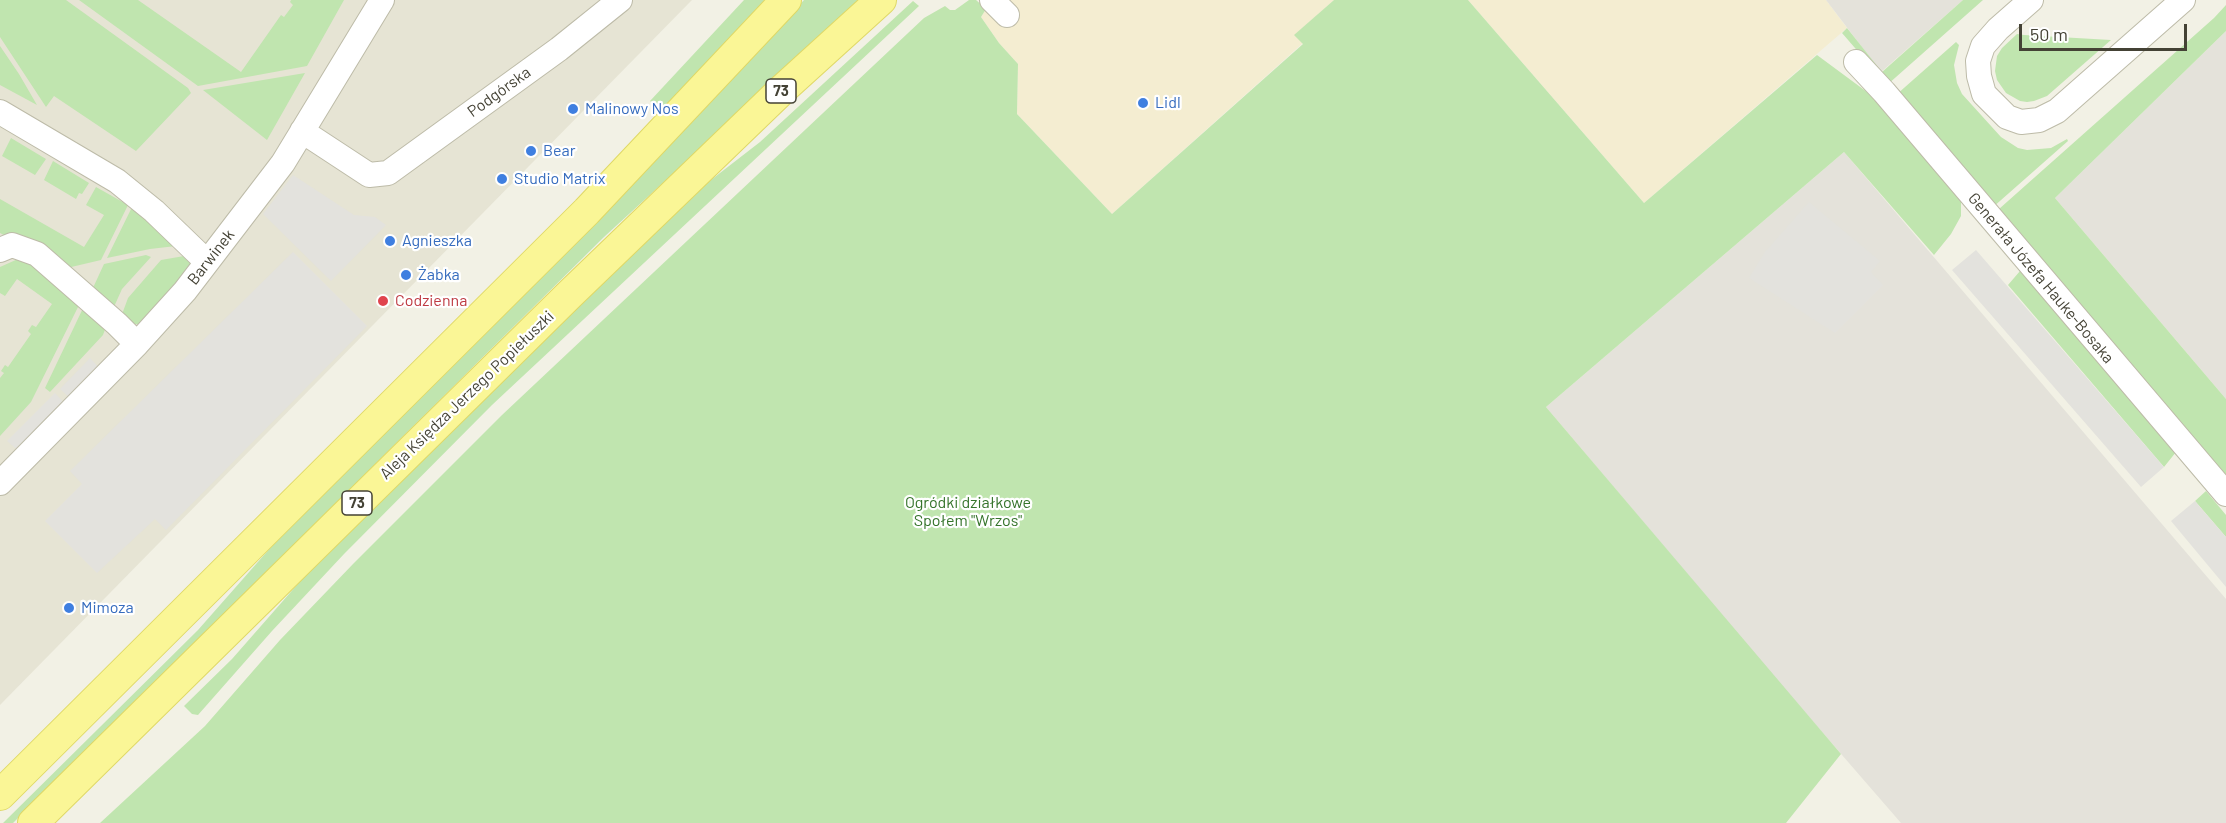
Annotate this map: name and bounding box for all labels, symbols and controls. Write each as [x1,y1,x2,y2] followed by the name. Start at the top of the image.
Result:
[2022,12,2190,50] scale bar
[2030,23,2068,45] text: 50 m
[464,63,534,121] street label: Podgórska
[766,79,796,103] road number: 73
[1155,93,1181,113] place label: Lidl
[1136,96,1150,110] marker: Lidl
[585,99,679,119] place label: Malinowy Nos
[566,102,580,116] marker: Malinowy Nos
[543,141,575,161] place label: Bear
[524,144,538,158] marker: Bear
[514,169,605,189] place label: Studio Matrix
[495,172,509,186] marker: Studio Matrix
[1964,189,2118,367] street label: Generała Józefa Hauke-Bosaka
[183,225,239,289] street label: Barwinek
[402,231,472,251] place label: Agnieszka
[383,234,397,248] marker: Agnieszka
[418,265,460,285] place label: Żabka
[399,268,413,282] marker: Żabka
[395,291,467,311] place label: Codzienna
[376,294,390,308] marker: Codzienna
[376,307,558,483] street label: Aleja Księdza Jerzego Popiełuszki
[342,491,372,515] road number: 73
[905,493,1031,531] park label: Ogródki działkowe Społem "Wrzos"
[81,598,134,618] place label: Mimoza
[62,601,76,615] marker: Mimoza

